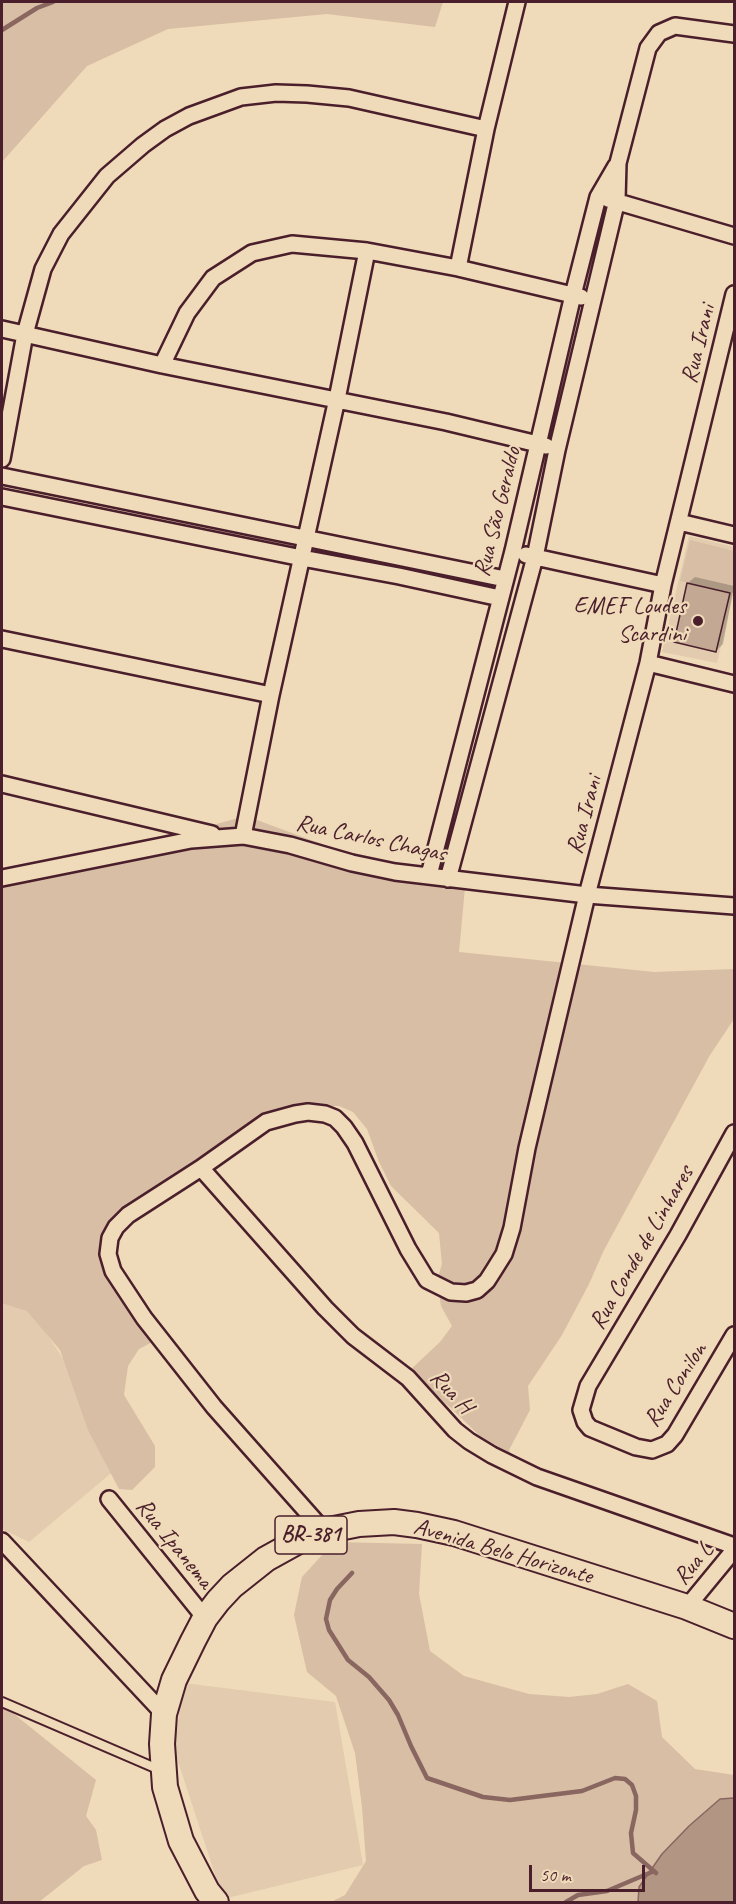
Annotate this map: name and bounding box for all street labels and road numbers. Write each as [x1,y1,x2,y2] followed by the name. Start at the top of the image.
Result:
[675,302,723,386] street label: Rua Irani
[468,444,528,580] street label: Rua São Geraldo
[561,773,609,857] street label: Rua Irani
[293,809,449,869] street label: Rua Carlos Chagas
[584,1161,700,1335] street label: Rua Conde de Linhares
[638,1337,714,1433] street label: Rua Conilon
[423,1364,479,1420] street label: Rua H
[129,1493,219,1595] street label: Rua Ipanema
[410,1513,596,1591] street label: Avenida Belo Horizonte
[275,1516,347,1554] road number: BR-381
[668,1537,720,1591] street label: Rua L

